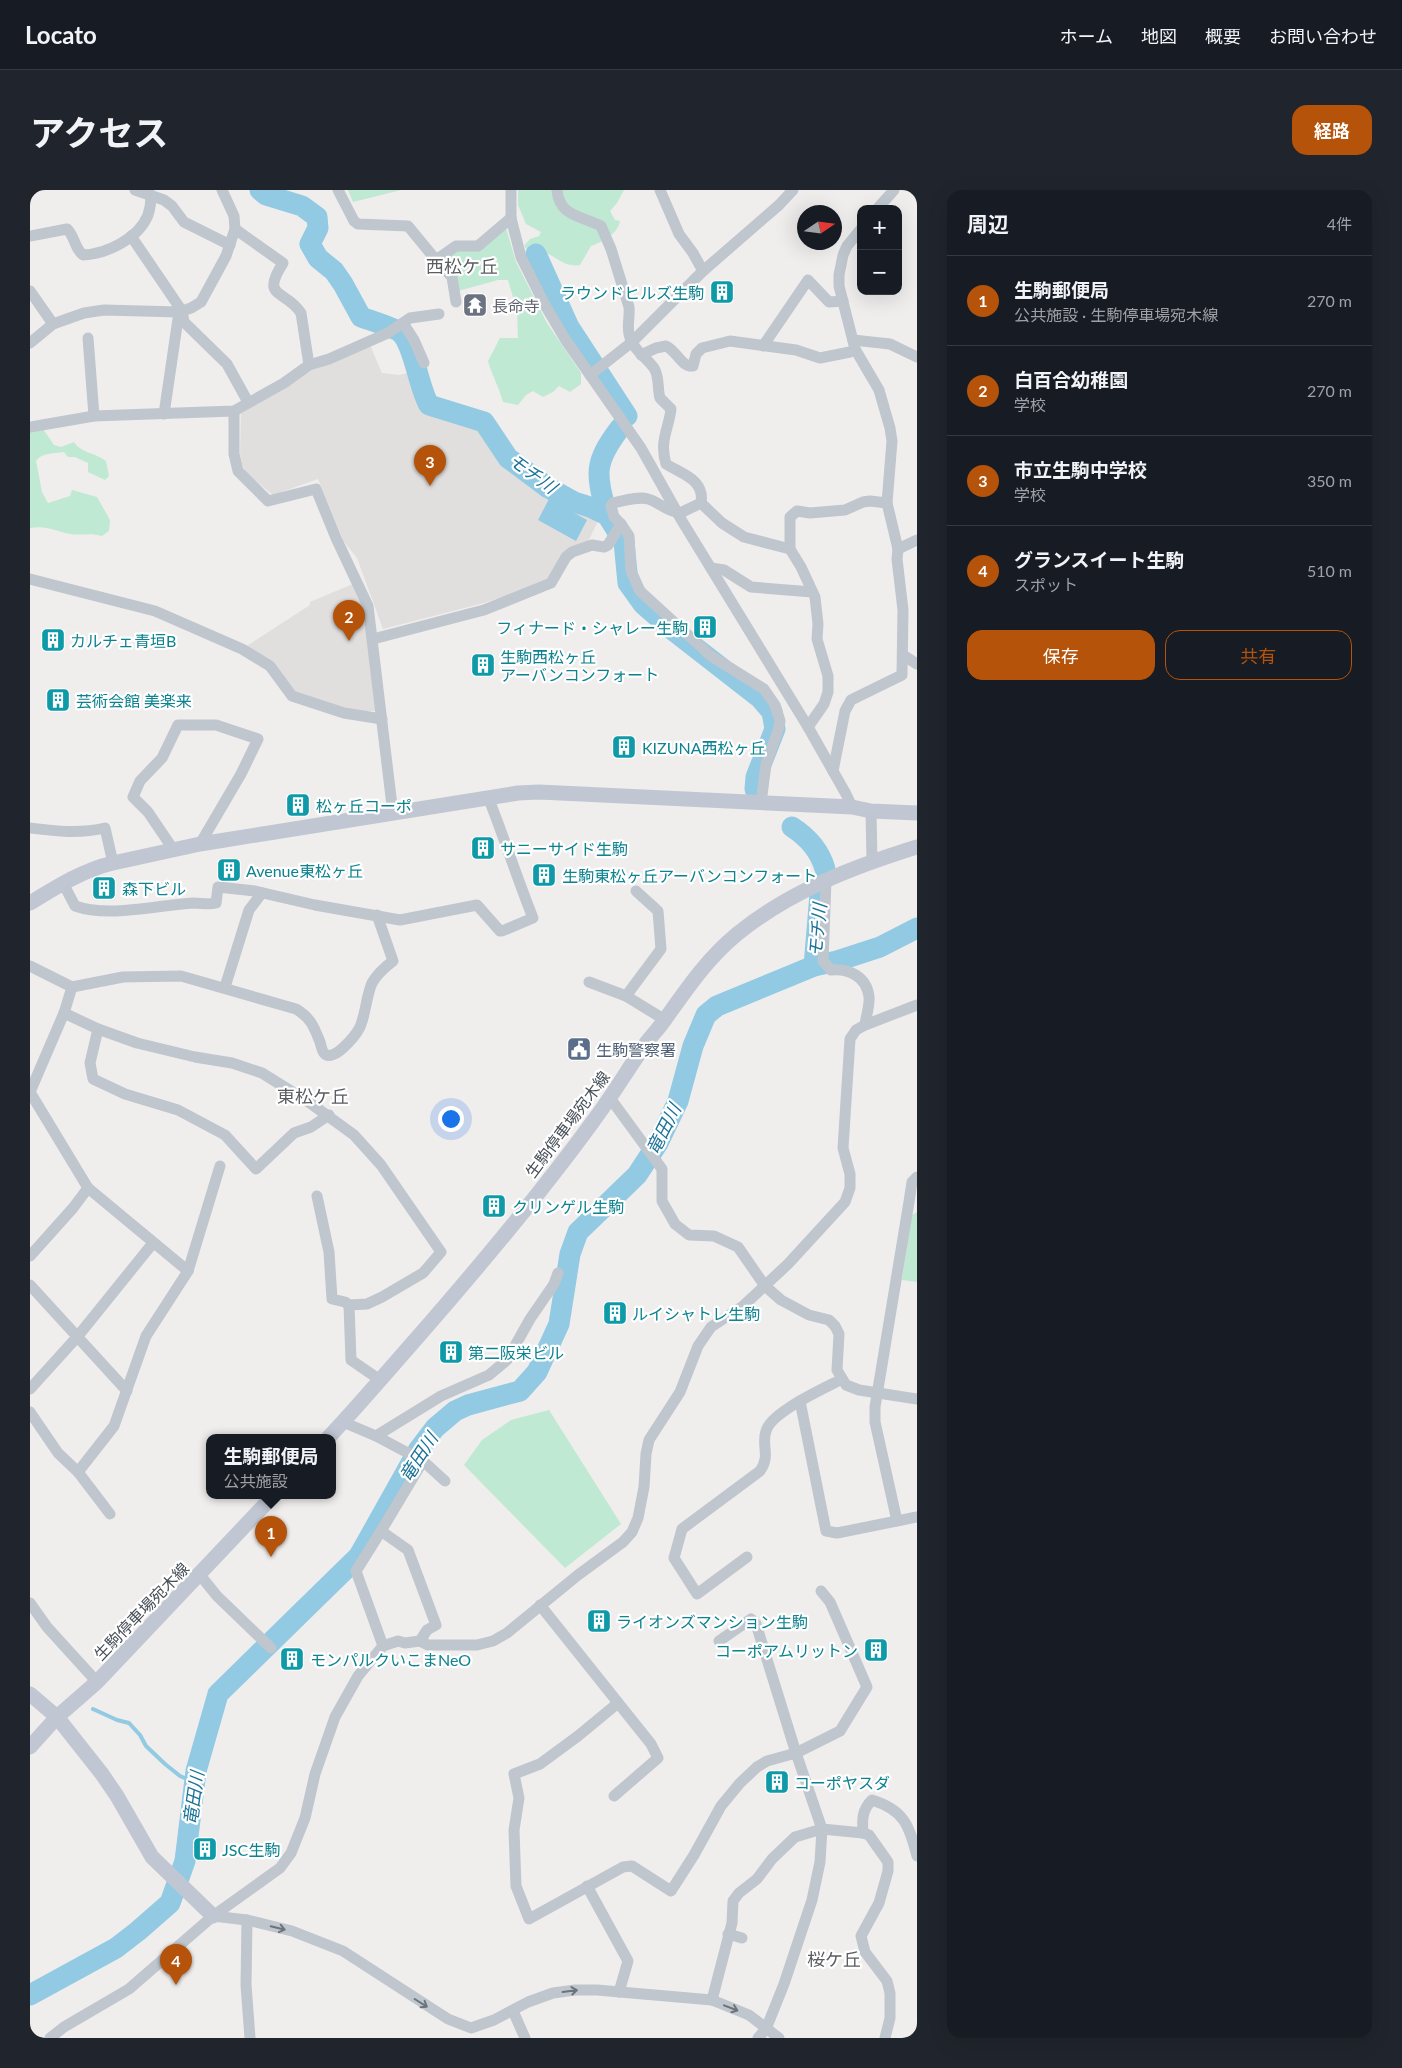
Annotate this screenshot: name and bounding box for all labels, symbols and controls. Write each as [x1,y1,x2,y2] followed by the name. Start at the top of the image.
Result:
[25,20,97,49] text: Locato
[1060,25,1113,47] text: ホーム
[1141,25,1177,47] text: 地図
[1205,25,1241,47] text: 概要
[1269,25,1377,47] text: お問い合わせ
[1292,105,1372,155] button: 経路
[30,111,168,153] text: アクセス
[797,205,842,250] north arrow
[857,205,902,295] map controls
[857,205,902,250] button: +
[967,211,1009,236] text: 周辺
[1327,214,1352,233] text: 4件
[857,250,902,295] button: −
[426,255,498,277] district label: 西松ケ丘
[1014,278,1109,301] text: 生駒郵便局
[709,279,735,305] building icon: ラウンドヒルズ生駒
[560,283,704,302] place label: ラウンドヒルズ生駒
[978,291,988,310] text: 1
[1307,291,1352,310] text: 270 m
[462,292,488,318] temple icon: 長命寺
[492,296,540,315] place label: 長命寺
[1014,305,1218,324] text: 公共施設 · 生駒停車場宛木線
[1014,368,1128,391] text: 白百合幼稚園
[978,381,988,400] text: 2
[1307,381,1352,400] text: 270 m
[1014,395,1046,414] text: 学校
[414,445,446,486] pin: 3
[505,448,563,499] water label: モチ川
[1014,458,1147,481] text: 市立生駒中学校
[978,471,988,490] text: 3
[1307,471,1352,490] text: 350 m
[1014,485,1046,504] text: 学校
[1014,548,1185,571] text: グランスイート生駒
[978,561,988,580] text: 4
[1307,561,1352,580] text: 510 m
[1014,575,1078,594] text: スポット
[333,600,365,641] pin: 2
[692,614,718,640] building icon: フィナード・シャレー生駒
[496,618,688,637] place label: フィナード・シャレー生駒
[40,627,66,653] building icon: カルチェ青垣B
[967,630,1155,680] button: 保存
[1165,630,1352,680] button: 共有
[70,631,176,650] place label: カルチェ青垣B
[500,647,659,684] place label: 生駒西松ヶ丘 アーバンコンフォート
[470,652,496,678] building icon: 生駒西松ヶ丘 アーバンコンフォート
[45,687,71,713] building icon: 芸術会館 美楽来
[76,691,192,710] place label: 芸術会館 美楽来
[611,734,637,760] building icon: KIZUNA西松ヶ丘
[642,738,766,757] place label: KIZUNA西松ヶ丘
[285,792,311,818] building icon: 松ヶ丘コーポ
[316,796,412,815] place label: 松ヶ丘コーポ
[470,835,496,861] building icon: サニーサイド生駒
[500,839,628,858] place label: サニーサイド生駒
[216,857,242,883] building icon: Avenue東松ヶ丘
[246,861,363,880] place label: Avenue東松ヶ丘
[531,862,557,888] building icon: 生駒東松ヶ丘アーバンコンフォート
[562,866,817,885] place label: 生駒東松ヶ丘アーバンコンフォート
[91,875,117,901] building icon: 森下ビル
[122,879,186,898] place label: 森下ビル
[804,900,830,958] water label: モチ川
[566,1036,592,1062] public building icon: 生駒警察署
[596,1040,676,1059] place label: 生駒警察署
[521,1067,613,1181] street label: 生駒停車場宛木線
[277,1085,349,1107] district label: 東松ケ丘
[641,1098,686,1158] water label: 竜田川
[438,1106,464,1132] your location
[481,1193,507,1219] building icon: クリンゲル生駒
[512,1197,624,1216] place label: クリンゲル生駒
[602,1300,628,1326] building icon: ルイシャトレ生駒
[632,1304,760,1323] place label: ルイシャトレ生駒
[438,1339,464,1365] building icon: 第二阪栄ビル
[468,1343,564,1362] place label: 第二阪栄ビル
[394,1427,443,1486] water label: 竜田川
[206,1434,336,1499] popup
[223,1444,319,1467] text: 生駒郵便局
[223,1471,288,1490] text: 公共施設
[255,1516,287,1557] pin: 1
[90,1558,192,1664] street label: 生駒停車場宛木線
[586,1608,612,1634] building icon: ライオンズマンション生駒
[616,1612,808,1631] place label: ライオンズマンション生駒
[863,1637,889,1663] building icon: コーポアムリットン
[715,1641,858,1660] place label: コーポアムリットン
[279,1646,305,1672] building icon: モンパルクいこまNeO
[310,1650,471,1669] place label: モンパルクいこまNeO
[178,1768,208,1826] water label: 竜田川
[764,1769,790,1795] building icon: コーポヤスダ
[794,1773,890,1792] place label: コーポヤスダ
[192,1836,218,1862] building icon: JSC生駒
[222,1840,280,1859] place label: JSC生駒
[270,1924,286,1933] one-way arrow
[160,1944,192,1985] pin: 4
[807,1948,861,1970] district label: 桜ケ丘
[562,1986,578,1996] one-way arrow
[414,1998,428,2008] one-way arrow
[723,2004,738,2013] one-way arrow

